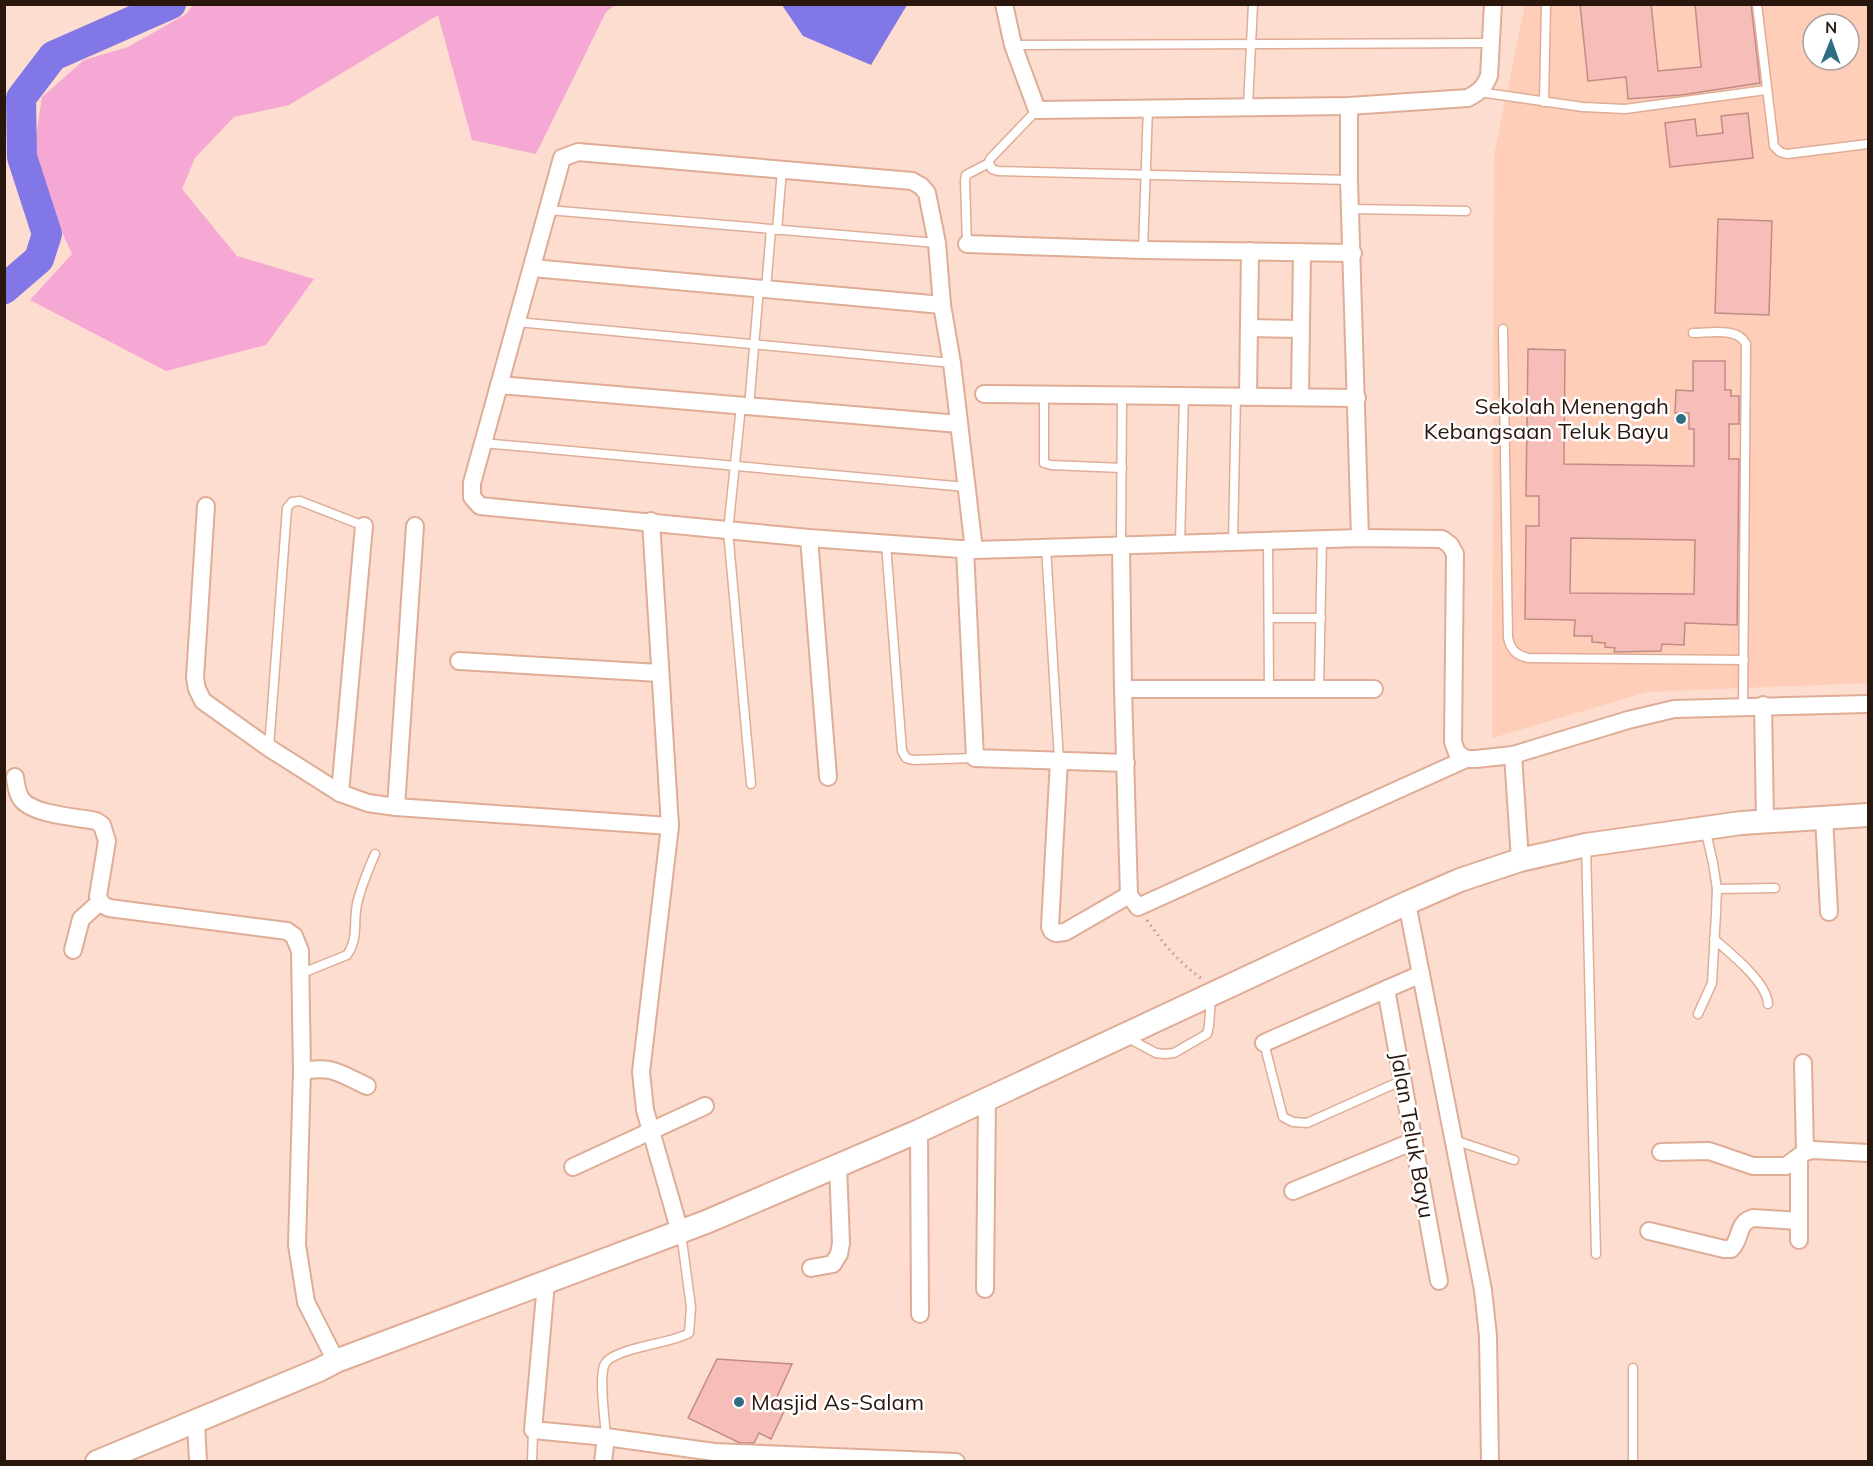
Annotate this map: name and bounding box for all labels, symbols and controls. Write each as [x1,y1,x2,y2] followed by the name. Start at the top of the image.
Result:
[1801,12,1861,72] north arrow
[1825,17,1837,37] text: N
[1424,392,1669,445] place label: Sekolah Menengah Kebangsaan Teluk Bayu
[1674,412,1688,426] marker: Sekolah Menengah Kebangsaan Teluk Bayu
[1385,1050,1441,1220] street label: Jalan Teluk Bayu
[751,1388,924,1416] place label: Masjid As-Salam
[732,1395,746,1409] marker: Masjid As-Salam

